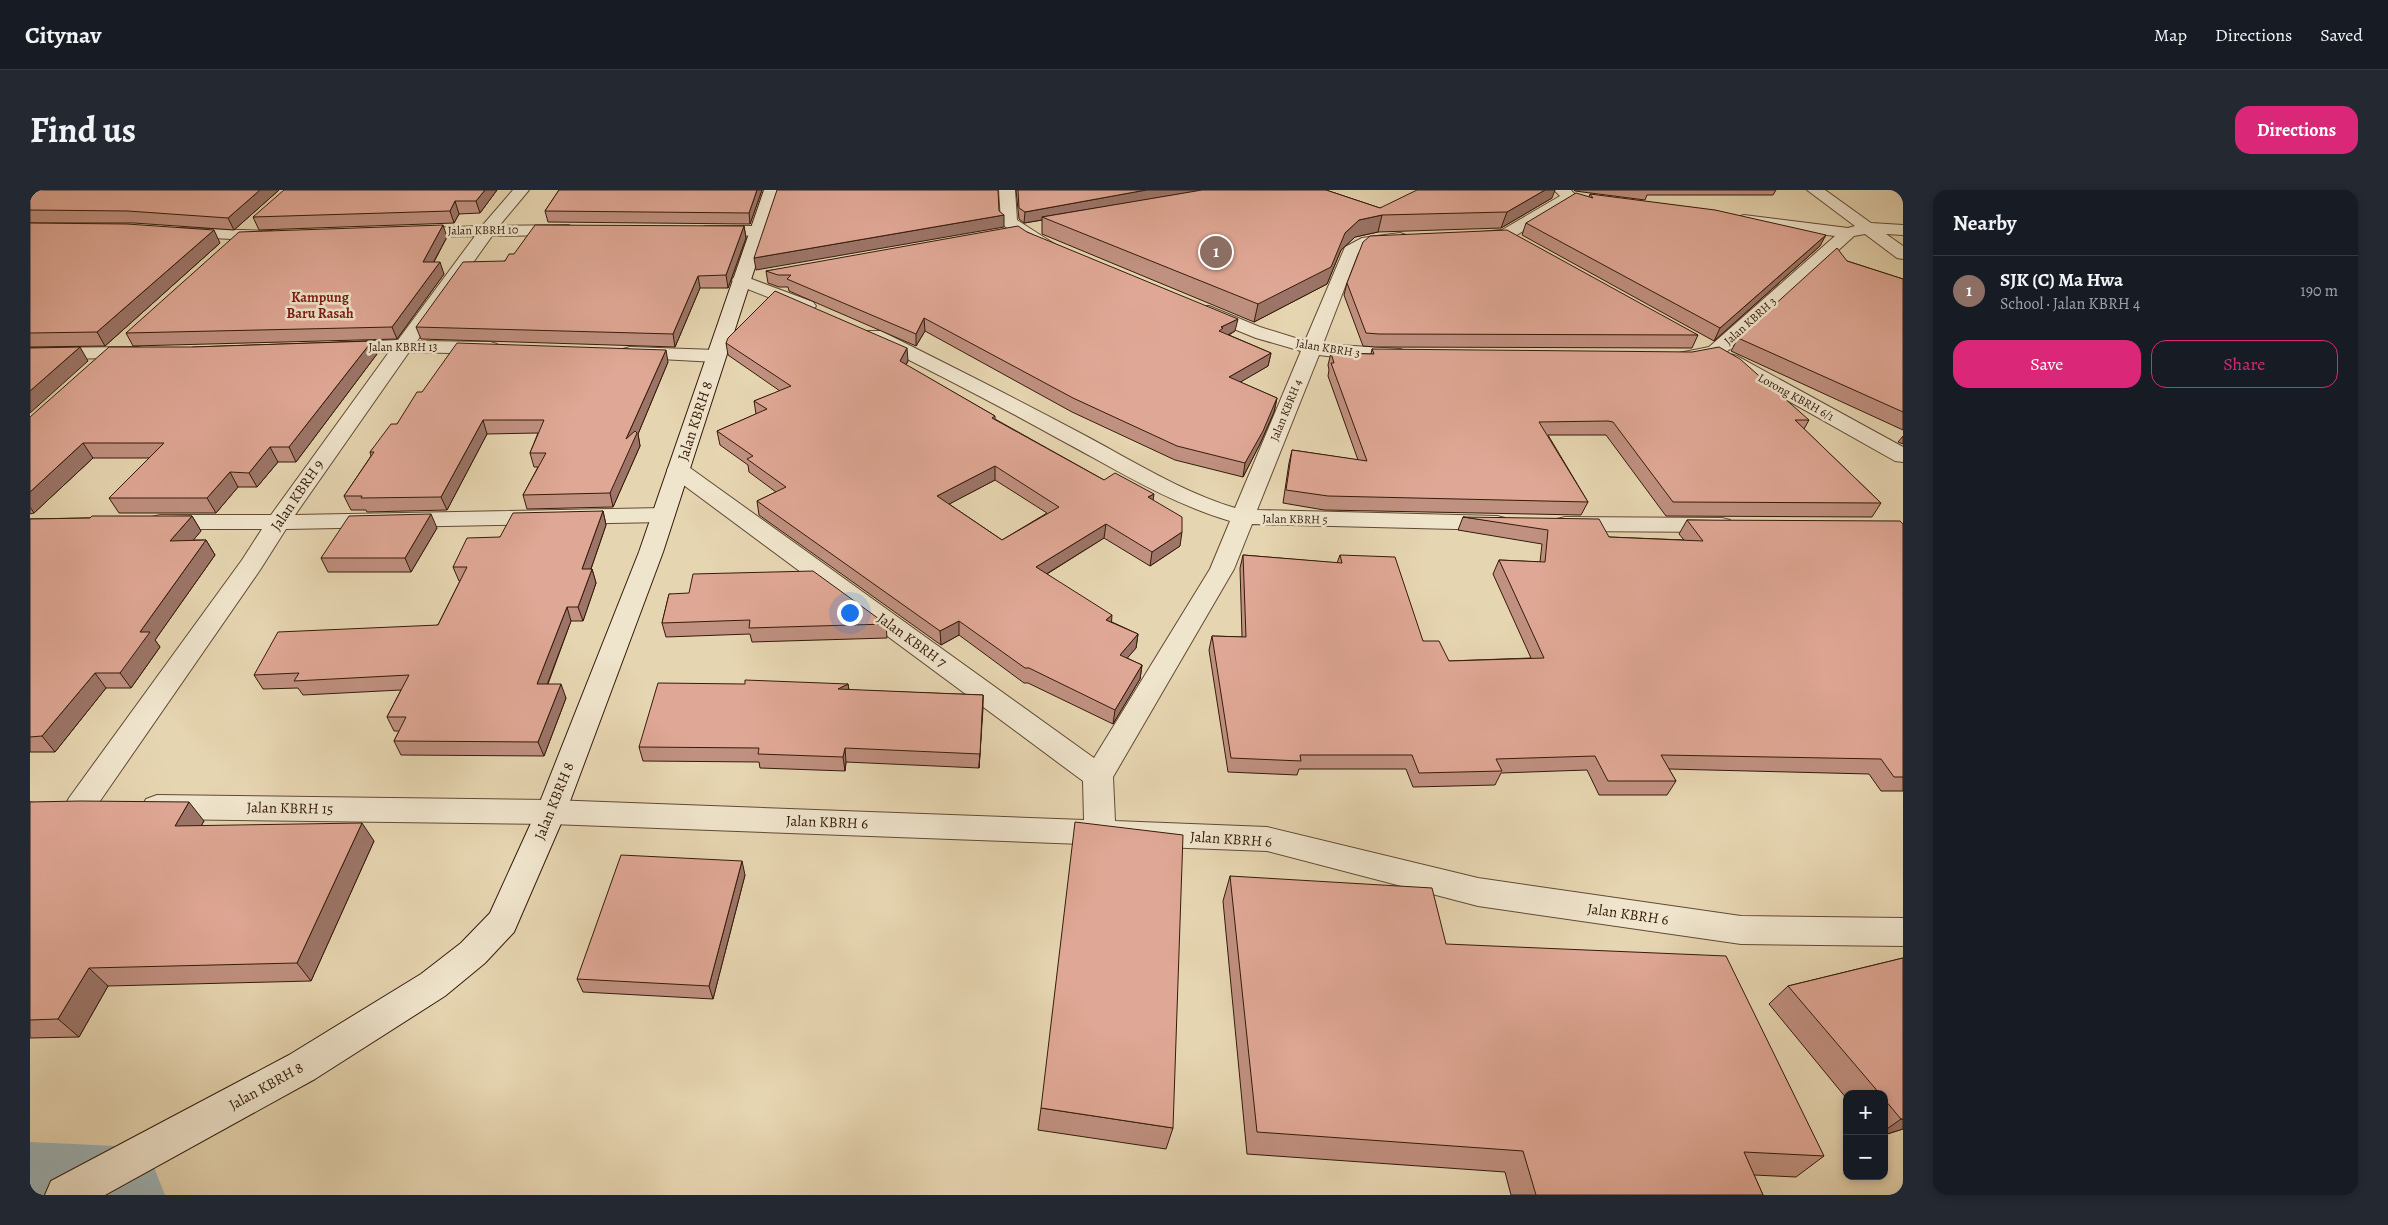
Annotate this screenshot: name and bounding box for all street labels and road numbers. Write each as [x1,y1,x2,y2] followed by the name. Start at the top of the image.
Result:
[448,221,518,239] street label: Jalan KBRH 10
[1720,293,1780,349] street label: Jalan KBRH 3
[1295,335,1361,361] street label: Jalan KBRH 3
[368,339,438,355] street label: Jalan KBRH 13
[1755,370,1837,424] street label: Lorong KBRH 6/1
[1266,376,1306,443] street label: Jalan KBRH 4
[673,379,717,463] street label: Jalan KBRH 8
[266,455,328,535] street label: Jalan KBRH 9
[1262,510,1328,528] street label: Jalan KBRH 5
[873,608,951,672] street label: Jalan KBRH 7
[529,759,579,843] street label: Jalan KBRH 8
[246,797,334,819] street label: Jalan KBRH 15
[786,811,868,833] street label: Jalan KBRH 6
[1189,826,1273,852] street label: Jalan KBRH 6
[1586,898,1670,930] street label: Jalan KBRH 6
[225,1057,307,1115] street label: Jalan KBRH 8

